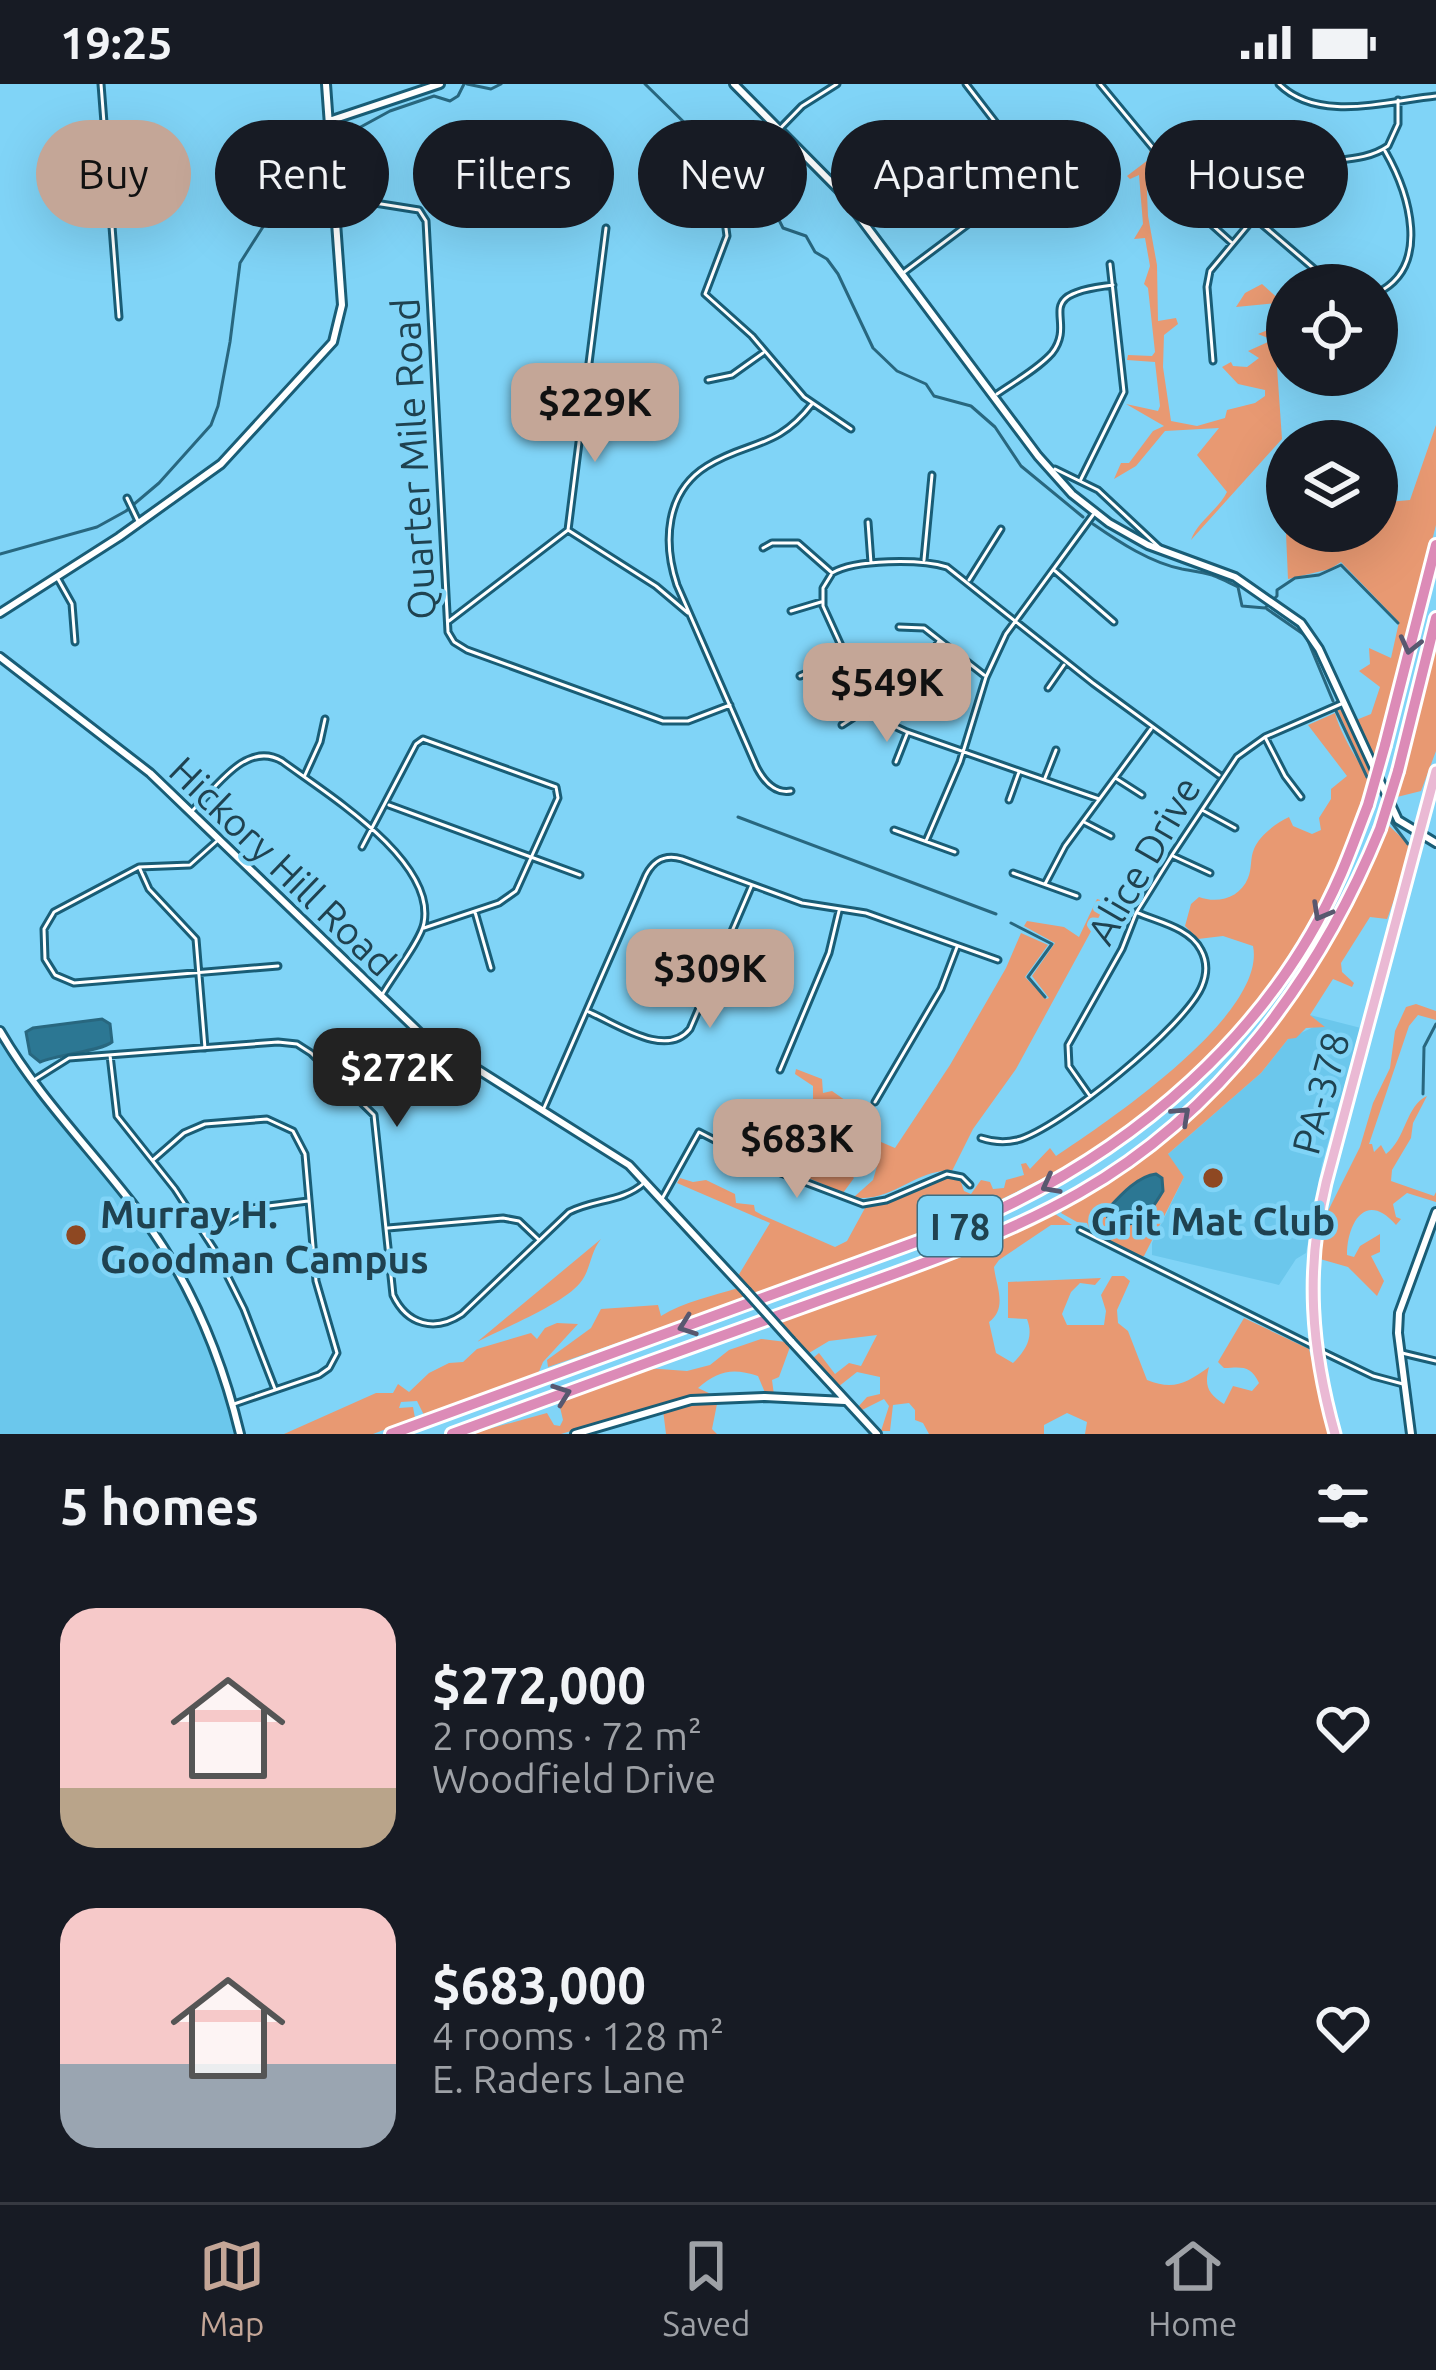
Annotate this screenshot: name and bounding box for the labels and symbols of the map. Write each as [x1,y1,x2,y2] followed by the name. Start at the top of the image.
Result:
[383,297,443,621] street label: Quarter Mile Road
[511,363,679,465] pin: $229K
[1399,634,1424,655] one-way arrow
[803,643,971,745] pin: $549K
[162,748,404,984] street label: Hickory Hill Road
[1078,769,1208,951] street label: Alice Drive
[1312,900,1335,921] one-way arrow
[626,929,794,1031] pin: $309K
[1283,1027,1357,1159] street label: PA-378
[313,1028,481,1130] pin: $272K
[713,1099,881,1201] pin: $683K
[1168,1108,1189,1130] one-way arrow
[1200,1165,1226,1191] marker: Grit Mat Club
[1042,1171,1063,1194] one-way arrow
[100,1192,429,1280] place label: Murray H. Goodman Campus
[918,1196,1002,1256] road number: I 78
[1091,1199,1335,1242] place label: Grit Mat Club
[63,1222,89,1248] marker: Murray H. Goodman Campus
[678,1311,699,1336] one-way arrow
[550,1384,571,1408] one-way arrow

